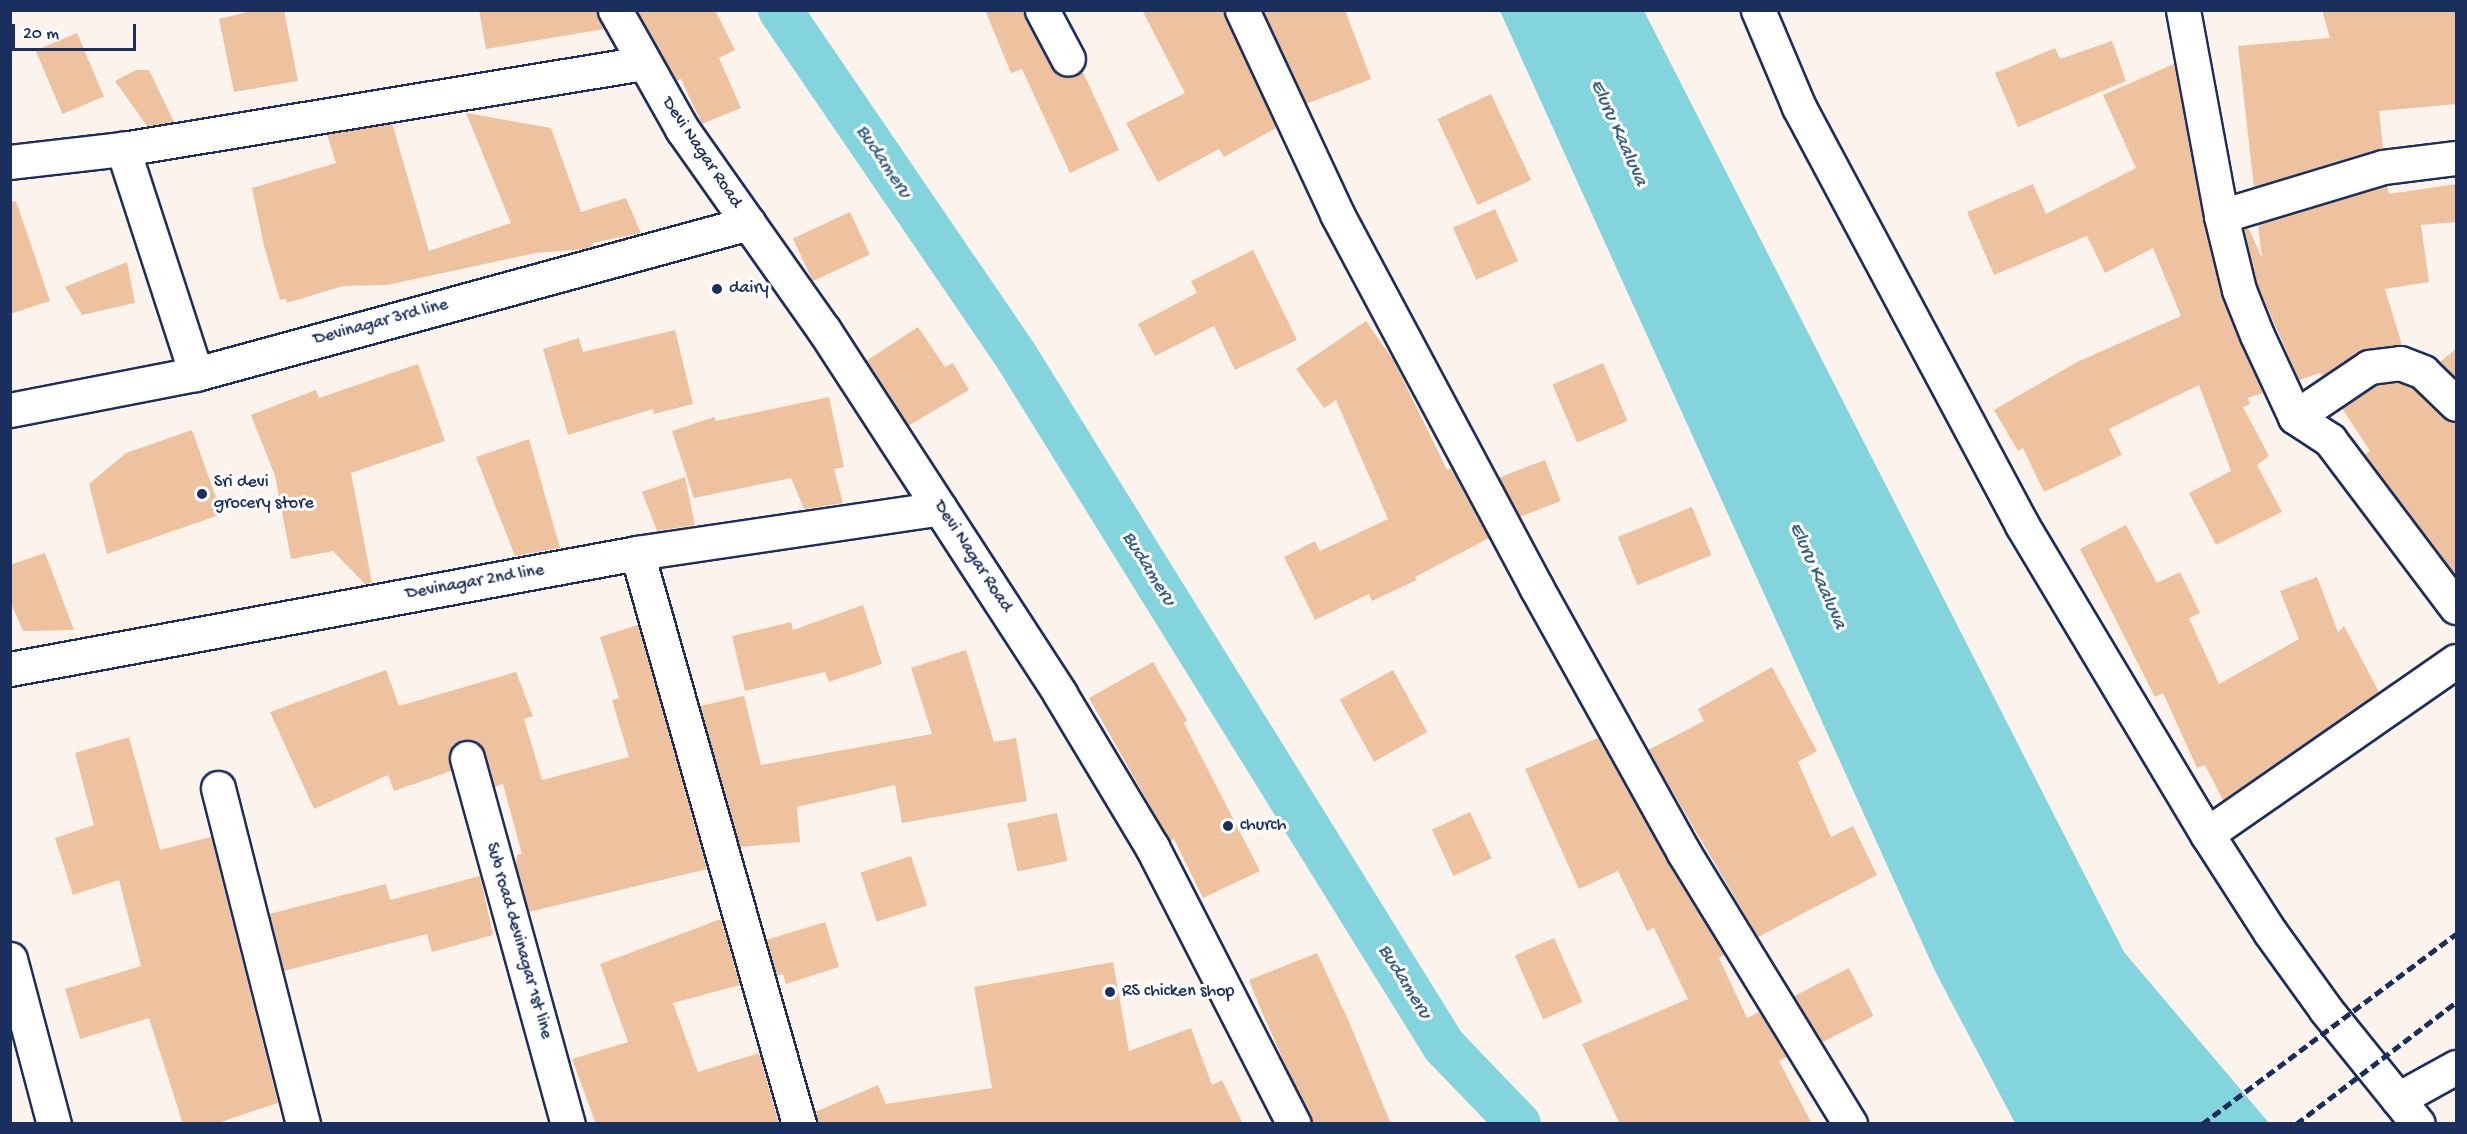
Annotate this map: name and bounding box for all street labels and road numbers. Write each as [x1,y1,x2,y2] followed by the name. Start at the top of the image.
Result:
[656,93,746,213] street label: Devi Nagar Road
[311,295,451,351] street label: Devinagar 3rd line
[928,497,1016,617] street label: Devi Nagar Road
[404,560,546,606] street label: Devinagar 2nd line
[480,840,556,1042] street label: Sub road devinagar 1st line

